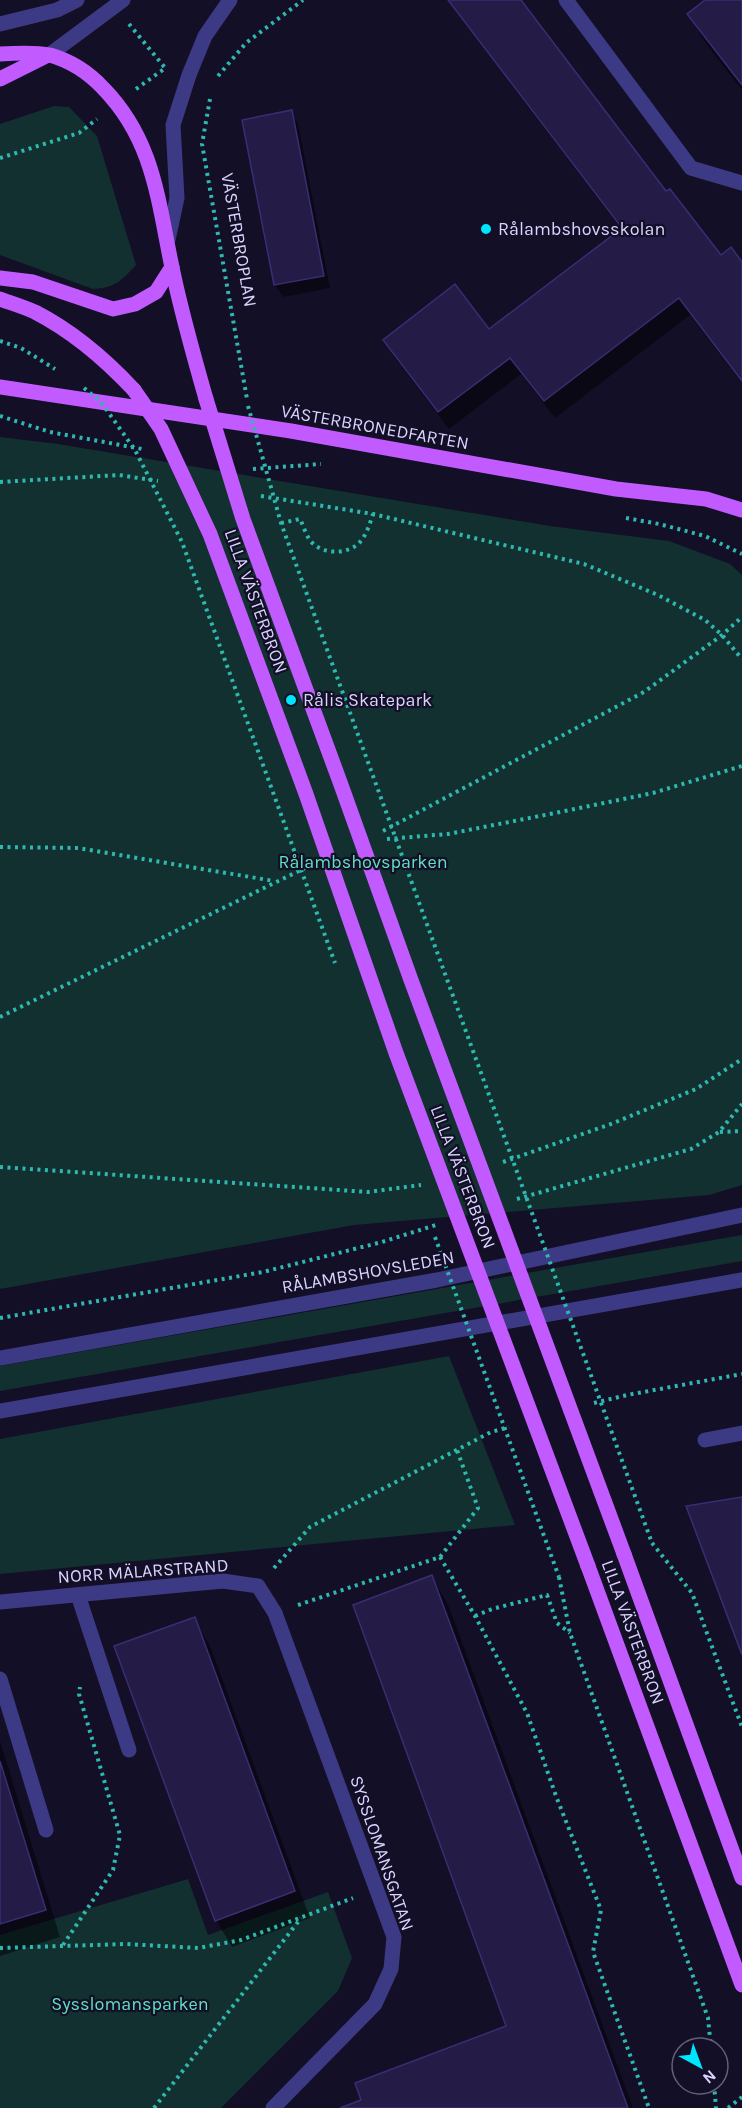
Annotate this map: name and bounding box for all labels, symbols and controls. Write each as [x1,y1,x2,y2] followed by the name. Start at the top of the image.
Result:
[216,171,262,309] street label: VÄSTERBROPLAN
[498,218,665,240] place label: Rålambshovsskolan
[479,222,493,236] marker: Rålambshovsskolan
[279,400,471,454] street label: VÄSTERBRONEDFARTEN
[220,526,292,676] street label: LILLA VÄSTERBRON
[303,689,432,711] place label: Rålis Skatepark
[284,693,298,707] marker: Rålis Skatepark
[278,851,448,873] park label: Rålambshovsparken
[426,1102,500,1252] street label: LILLA VÄSTERBRON
[280,1246,456,1298] street label: RÅLAMBSHOVSLEDEN
[57,1554,229,1588] street label: NORR MÄLARSTRAND
[597,1557,669,1707] street label: LILLA VÄSTERBRON
[345,1773,419,1933] street label: SYSSLOMANSGATAN
[51,1993,209,2015] park label: Sysslomansparken
[670,2036,730,2096] north arrow
[699,2066,720,2088] text: N

